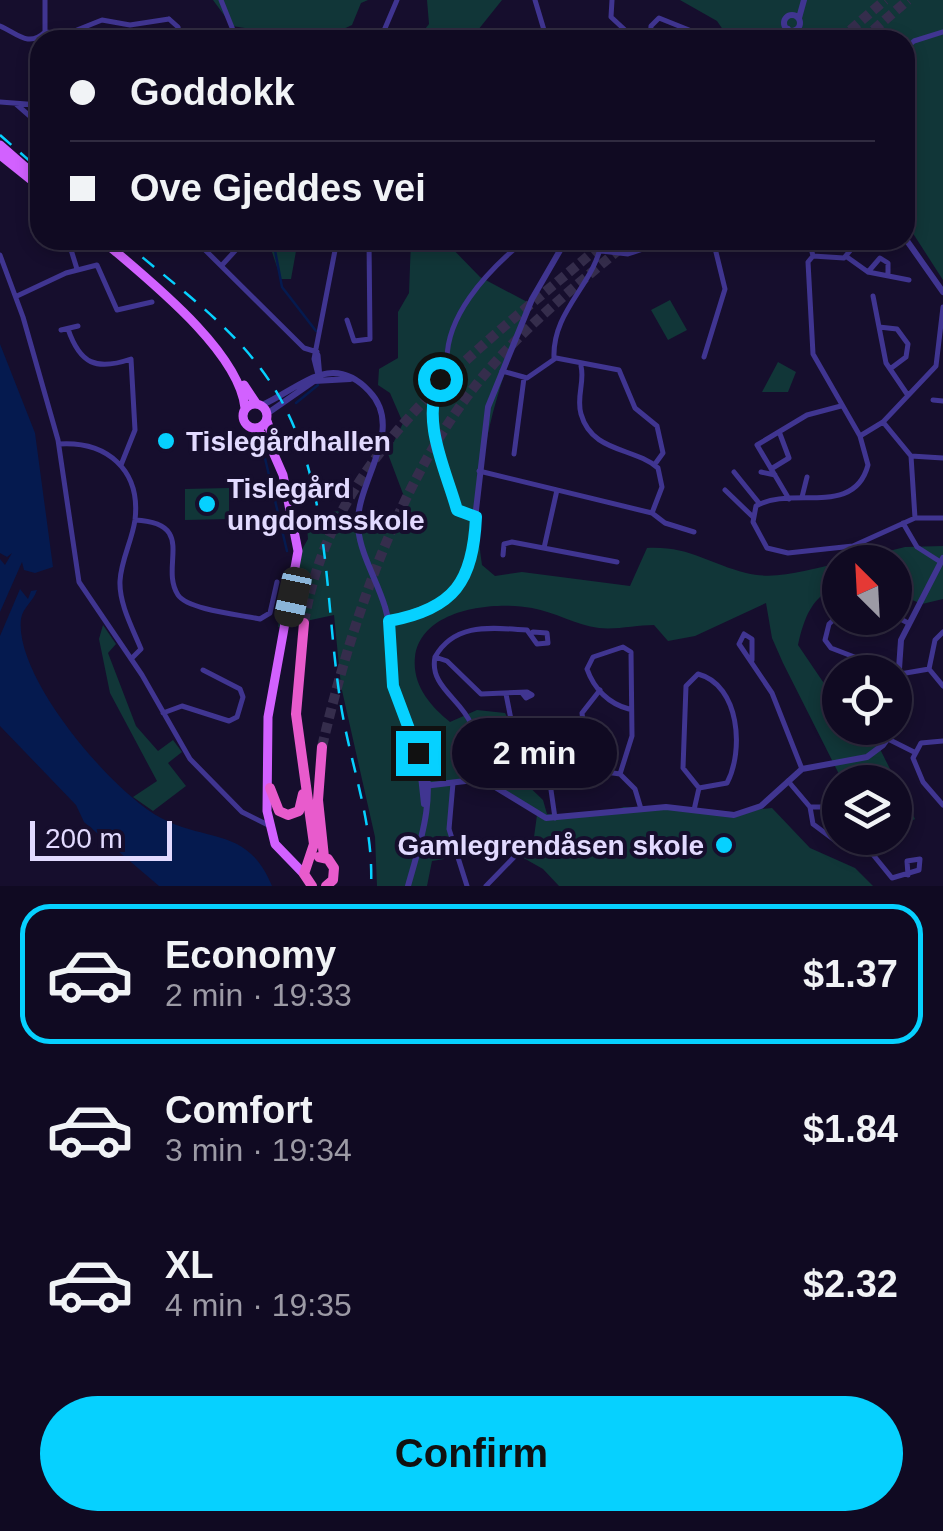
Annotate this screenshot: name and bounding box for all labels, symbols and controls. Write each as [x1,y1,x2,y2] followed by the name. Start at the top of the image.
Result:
[130,71,295,113] text: Goddokk
[130,167,426,209] text: Ove Gjeddes vei
[418,357,463,402] route start
[186,426,391,457] place label: Tislegårdhallen
[155,430,177,452] marker: Tislegårdhallen
[227,473,425,536] place label: Tislegård ungdomsskole
[196,493,218,515] marker: Tislegård ungdomsskole
[822,545,912,635] north arrow
[822,545,912,855] map controls
[272,565,314,629] car
[822,655,912,745] button: locate
[453,718,618,788] callout: 2 min
[396,731,441,776] route end
[493,735,576,771] text: 2 min
[822,765,912,855] button: layers
[30,816,172,860] scale bar
[45,823,123,854] text: 200 m
[397,830,704,861] place label: Gamlegrendåsen skole
[713,834,735,856] marker: Gamlegrendåsen skole
[45,929,135,1019] icon: car
[165,934,336,976] text: Economy
[803,953,898,995] text: $1.37
[165,977,352,1013] text: 2 min · 19:33
[45,1084,135,1174] icon: car
[165,1089,313,1131] text: Comfort
[803,1108,898,1150] text: $1.84
[165,1132,352,1168] text: 3 min · 19:34
[45,1239,135,1329] icon: car
[165,1244,214,1286] text: XL
[803,1263,898,1305] text: $2.32
[165,1287,352,1323] text: 4 min · 19:35
[40,1396,903,1511] button: Confirm

